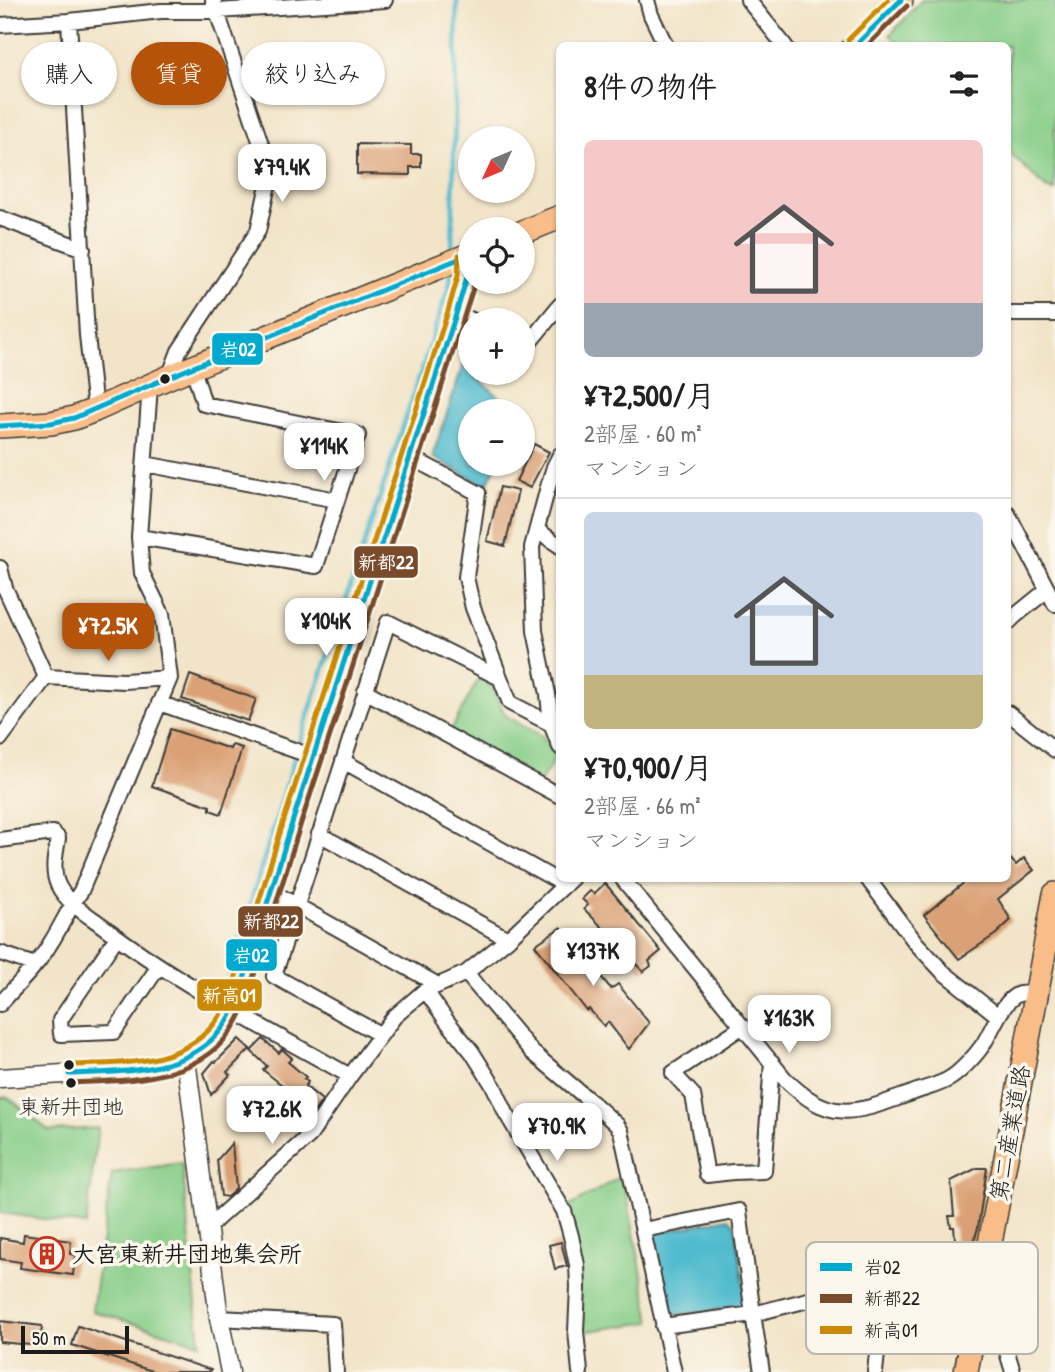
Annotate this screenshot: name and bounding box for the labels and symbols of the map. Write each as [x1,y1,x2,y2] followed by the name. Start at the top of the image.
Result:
[458,126,536,203] north arrow
[225,144,339,204] pin: ¥79.4K
[211,332,264,366] line badge: 岩02
[220,336,256,362] text: 岩02
[158,372,172,386] unlabelled marker
[275,424,373,483] pin: ¥114K
[353,545,419,579] line badge: 新都22
[358,549,414,575] text: 新都22
[277,598,375,658] pin: ¥104K
[51,604,165,663] pin: ¥72.5K
[237,905,304,938] line badge: 新都22
[243,908,299,934] text: 新都22
[544,928,642,988] pin: ¥137K
[225,938,278,972] line badge: 岩02
[233,942,269,968] text: 岩02
[196,978,263,1012] line badge: 新高01
[202,982,256,1008] text: 新高01
[740,996,838,1055] pin: ¥163K
[62,1058,76,1072] unlabelled marker
[982,1062,1037,1204] street label: 第二産業道路
[64,1076,78,1090] marker: 東新井団地
[215,1086,329,1146] pin: ¥72.6K
[19,1092,124,1121] place label: 東新井団地
[500,1104,614,1163] pin: ¥70.9K
[28,1235,66,1273] building icon: 大宮東新井団地集会所
[72,1238,302,1269] place label: 大宮東新井団地集会所
[806,1242,1038,1354] legend
[864,1254,901,1280] text: 岩02
[864,1285,920,1311] text: 新都22
[864,1317,918,1343] text: 新高01
[21,1323,130,1355] scale bar

